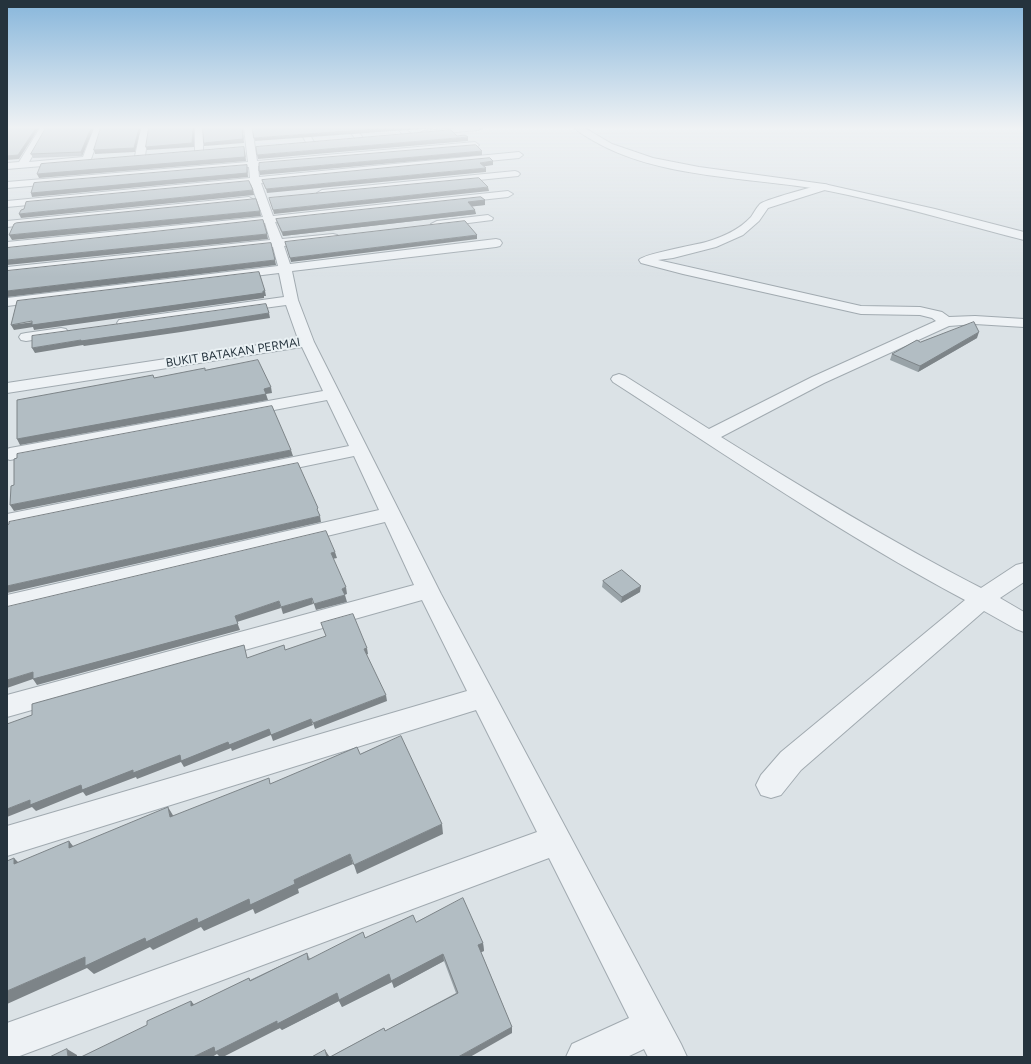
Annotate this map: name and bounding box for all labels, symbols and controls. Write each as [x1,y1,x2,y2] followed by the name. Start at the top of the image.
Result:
[165,335,301,371] street label: BUKIT BATAKAN PERMAI

